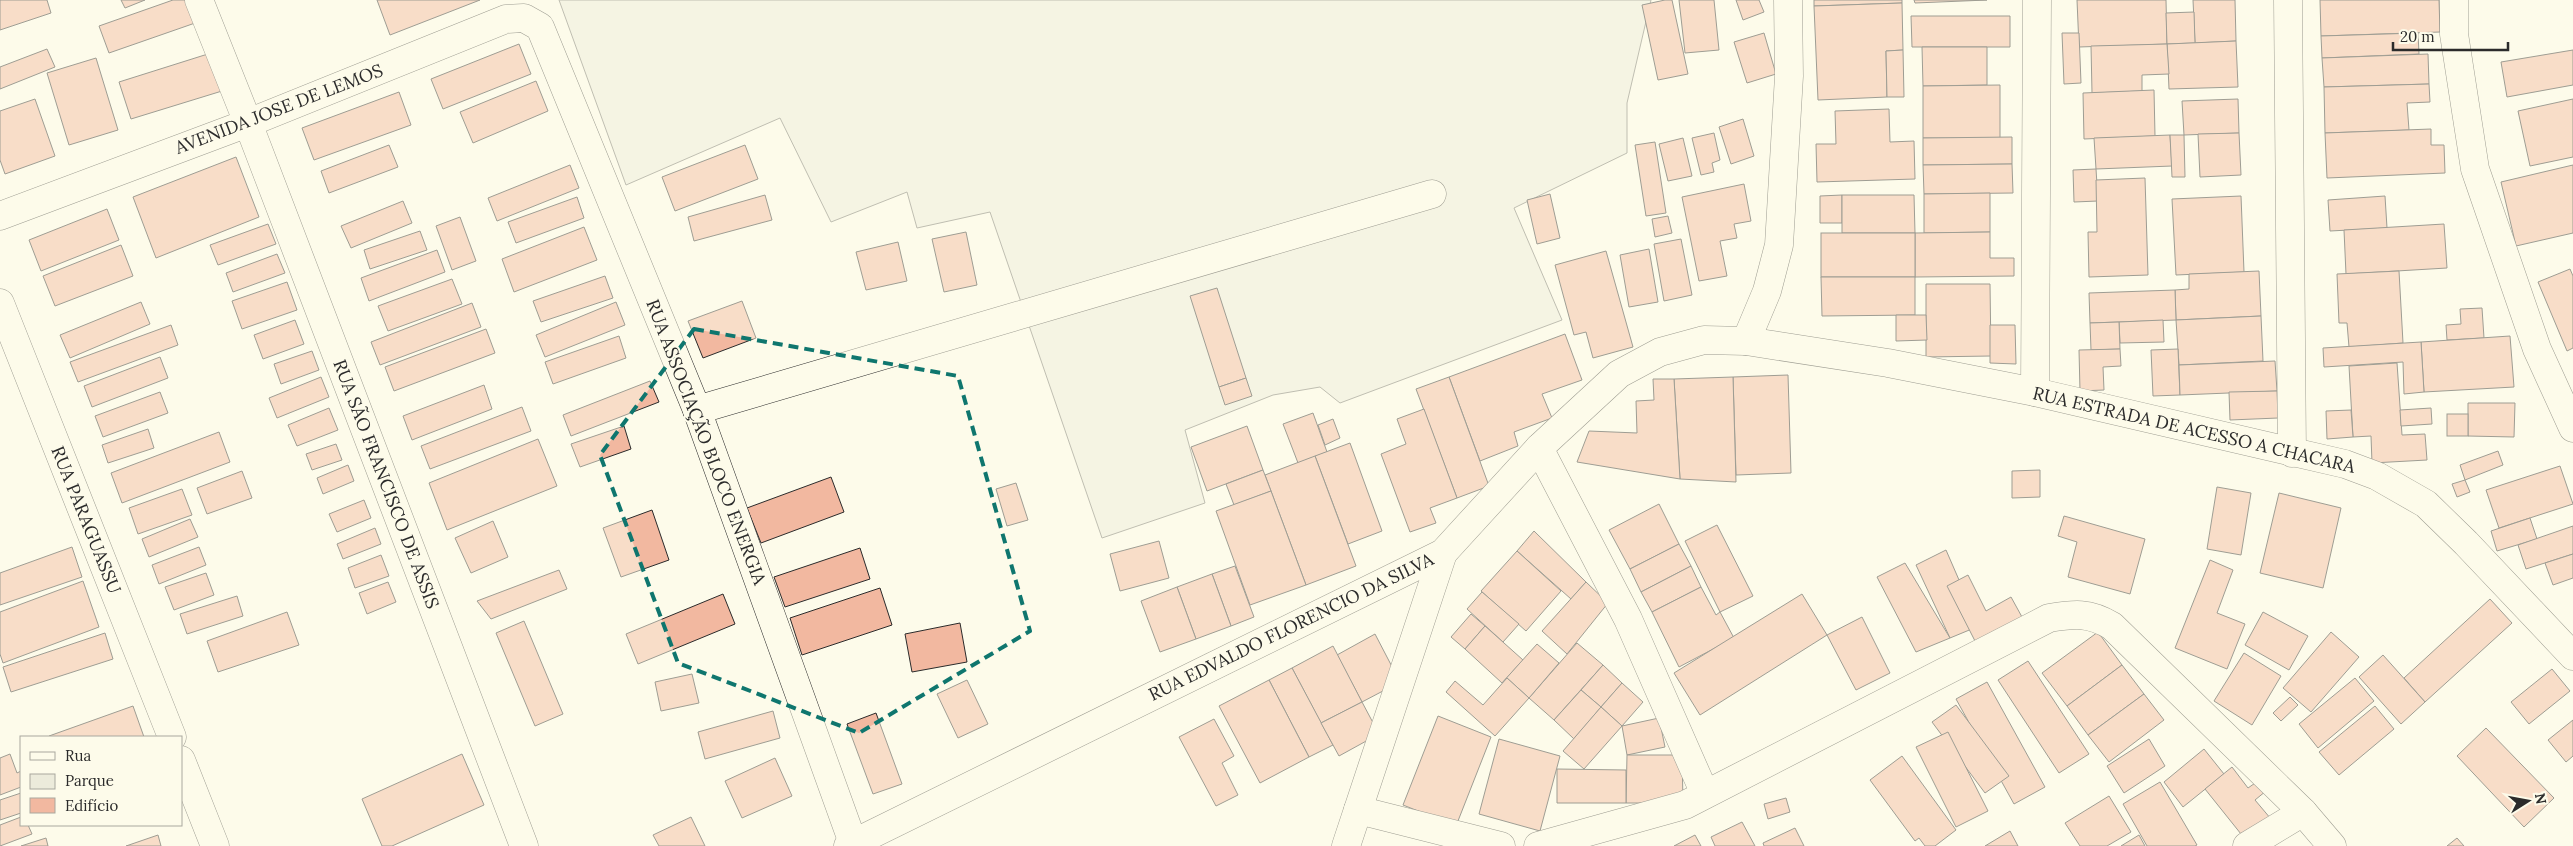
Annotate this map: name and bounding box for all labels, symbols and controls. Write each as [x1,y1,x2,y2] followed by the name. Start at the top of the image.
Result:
[2393,20,2508,52] scale bar
[2400,27,2435,46] text: 20 m
[171,58,386,159] street label: AVENIDA JOSE DE LEMOS
[641,296,772,589] street label: RUA ASSOCIAÇÃO BLOCO ENERGIA
[328,356,445,612] street label: RUA SÃO FRANCISCO DE ASSIS
[2031,381,2358,478] street label: RUA ESTRADA DE ACESSO A CHACARA
[46,443,127,597] street label: RUA PARAGUASSU
[1145,547,1438,706] street label: RUA EDVALDO FLORENCIO DA SILVA
[20,736,182,826] legend
[65,746,91,765] text: Rua
[65,771,114,790] text: Parque
[2503,776,2553,826] north arrow
[2531,791,2551,806] text: N
[65,796,118,815] text: Edifício

